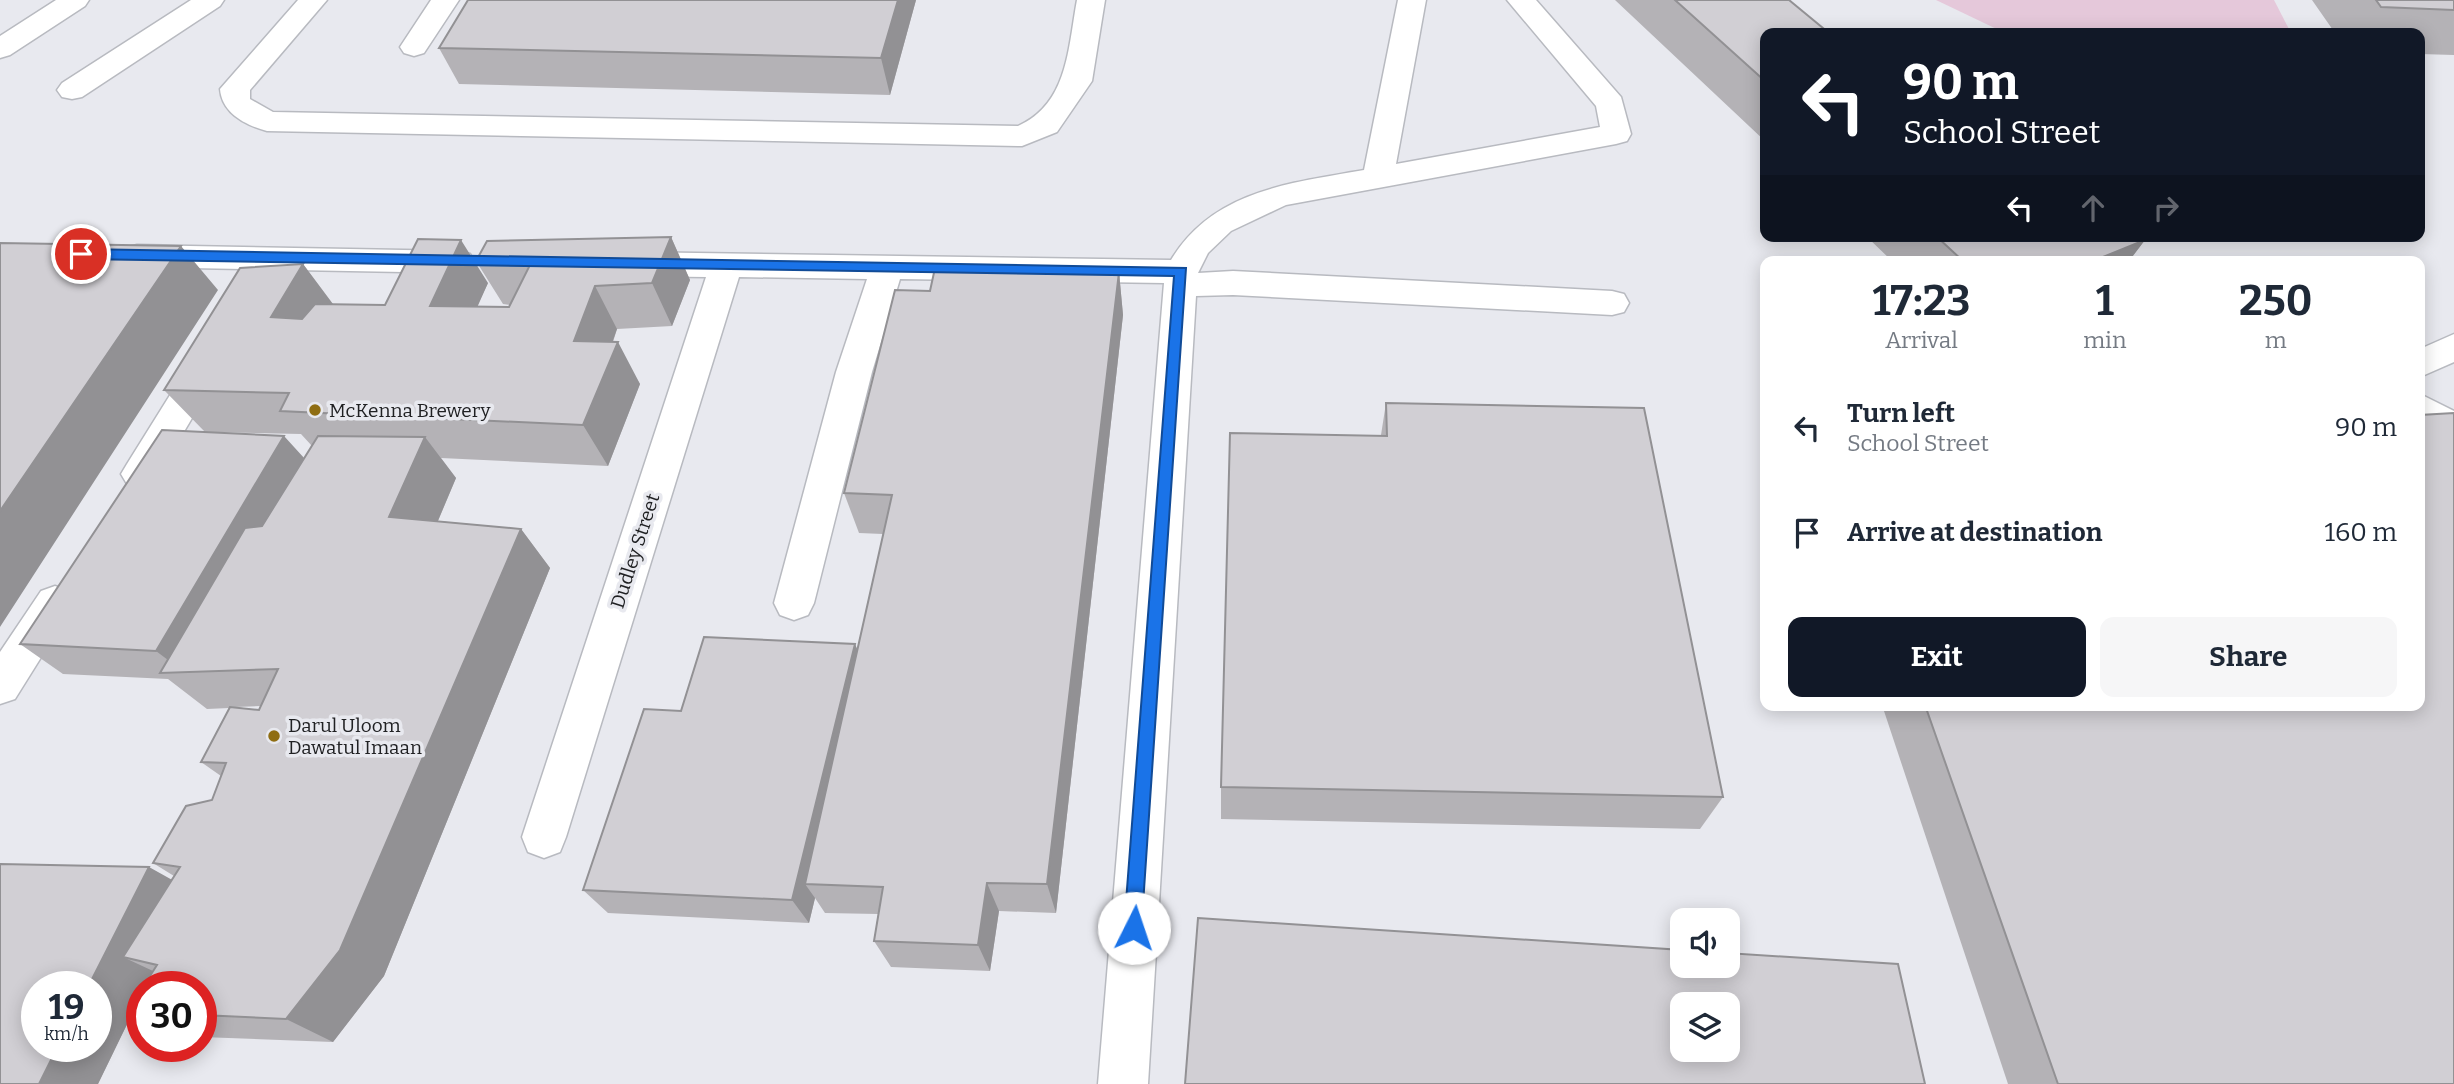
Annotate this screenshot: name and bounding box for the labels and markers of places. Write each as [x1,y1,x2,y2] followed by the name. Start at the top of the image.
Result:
[51,224,111,284] pin
[329,399,491,422] place label: McKenna Brewery
[307,402,323,418] marker: McKenna Brewery
[288,714,422,759] place label: Darul Uloom Dawatul Imaan
[266,728,282,744] marker: Darul Uloom Dawatul Imaan

